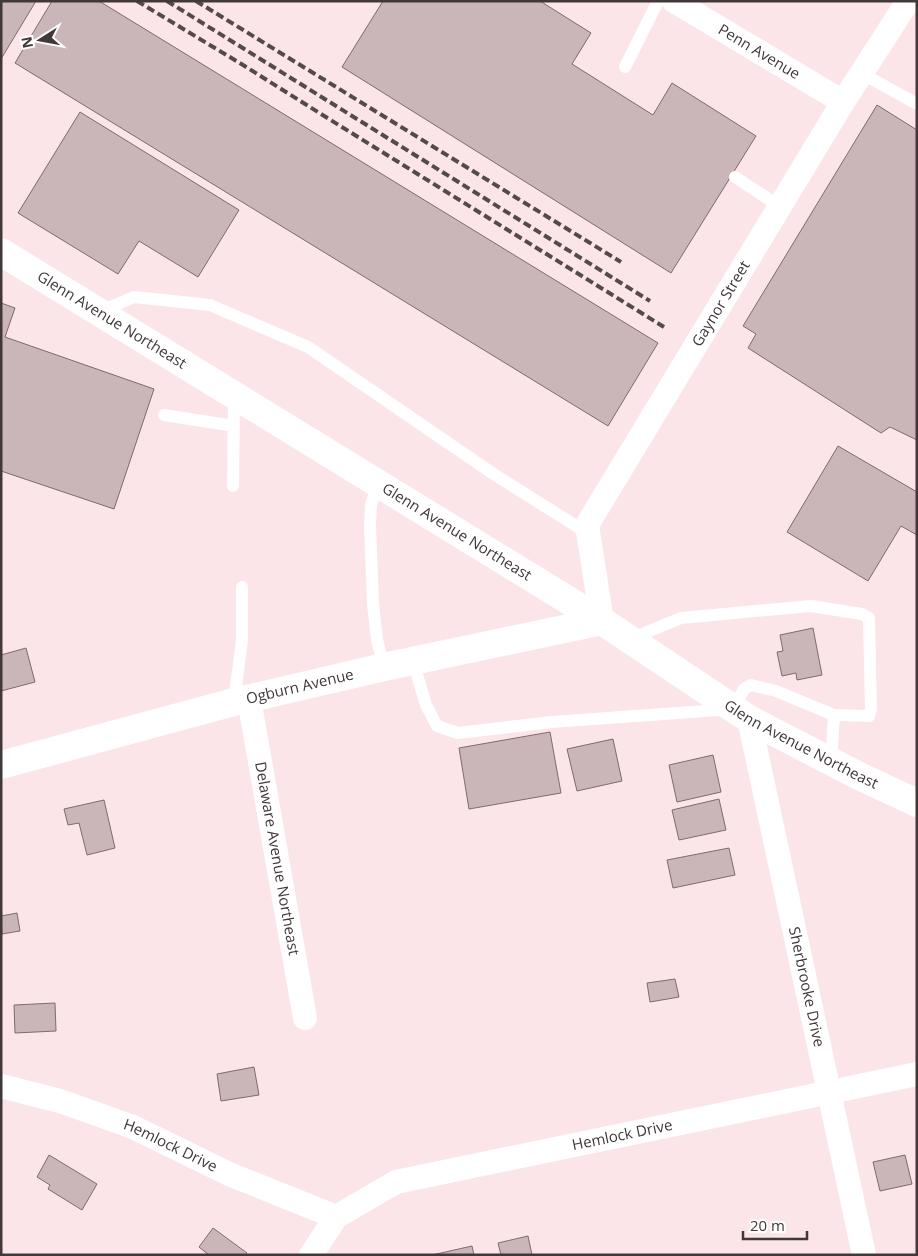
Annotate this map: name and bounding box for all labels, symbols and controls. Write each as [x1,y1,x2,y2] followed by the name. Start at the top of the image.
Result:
[15,15,65,65] north arrow
[715,19,804,83] street label: Penn Avenue
[16,35,37,50] text: N
[686,256,754,350] street label: Gaynor Street
[34,266,191,373] street label: Glenn Avenue Northeast
[379,478,536,585] street label: Glenn Avenue Northeast
[244,663,355,708] street label: Ogburn Avenue
[721,694,882,793] street label: Glenn Avenue Northeast
[251,760,305,957] street label: Delaware Avenue Northeast
[785,925,830,1049] street label: Sherbrooke Drive
[121,1113,221,1176] street label: Hemlock Drive
[570,1114,674,1154] street label: Hemlock Drive
[743,1208,807,1240] scale bar
[750,1215,785,1235] text: 20 m

